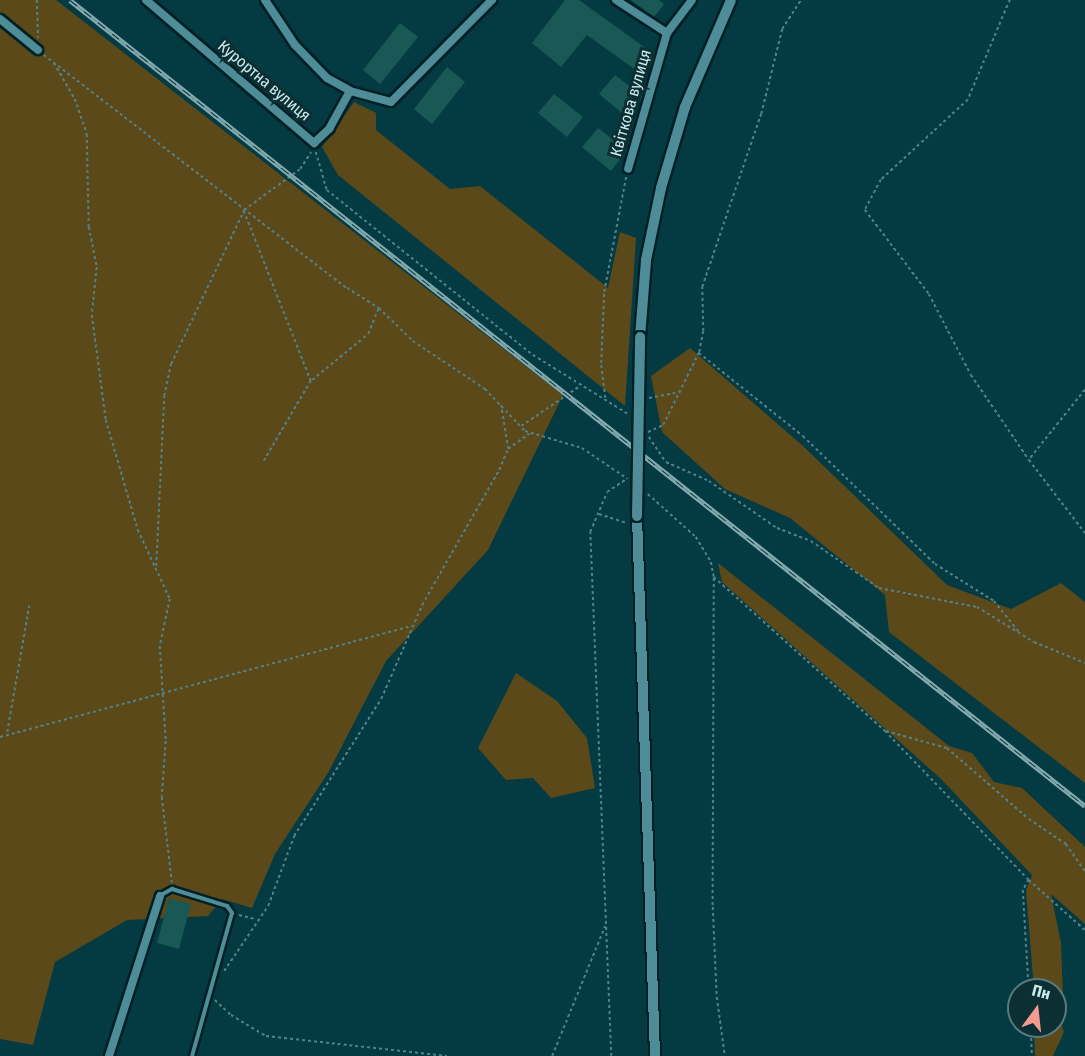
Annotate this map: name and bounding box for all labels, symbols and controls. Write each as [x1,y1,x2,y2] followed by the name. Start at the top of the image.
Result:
[214,37,314,125] street label: Курортна вулиця
[607,47,655,159] street label: Квіткова вулиця
[1007,978,1067,1038] north arrow
[1030,981,1052,1004] text: Пн

